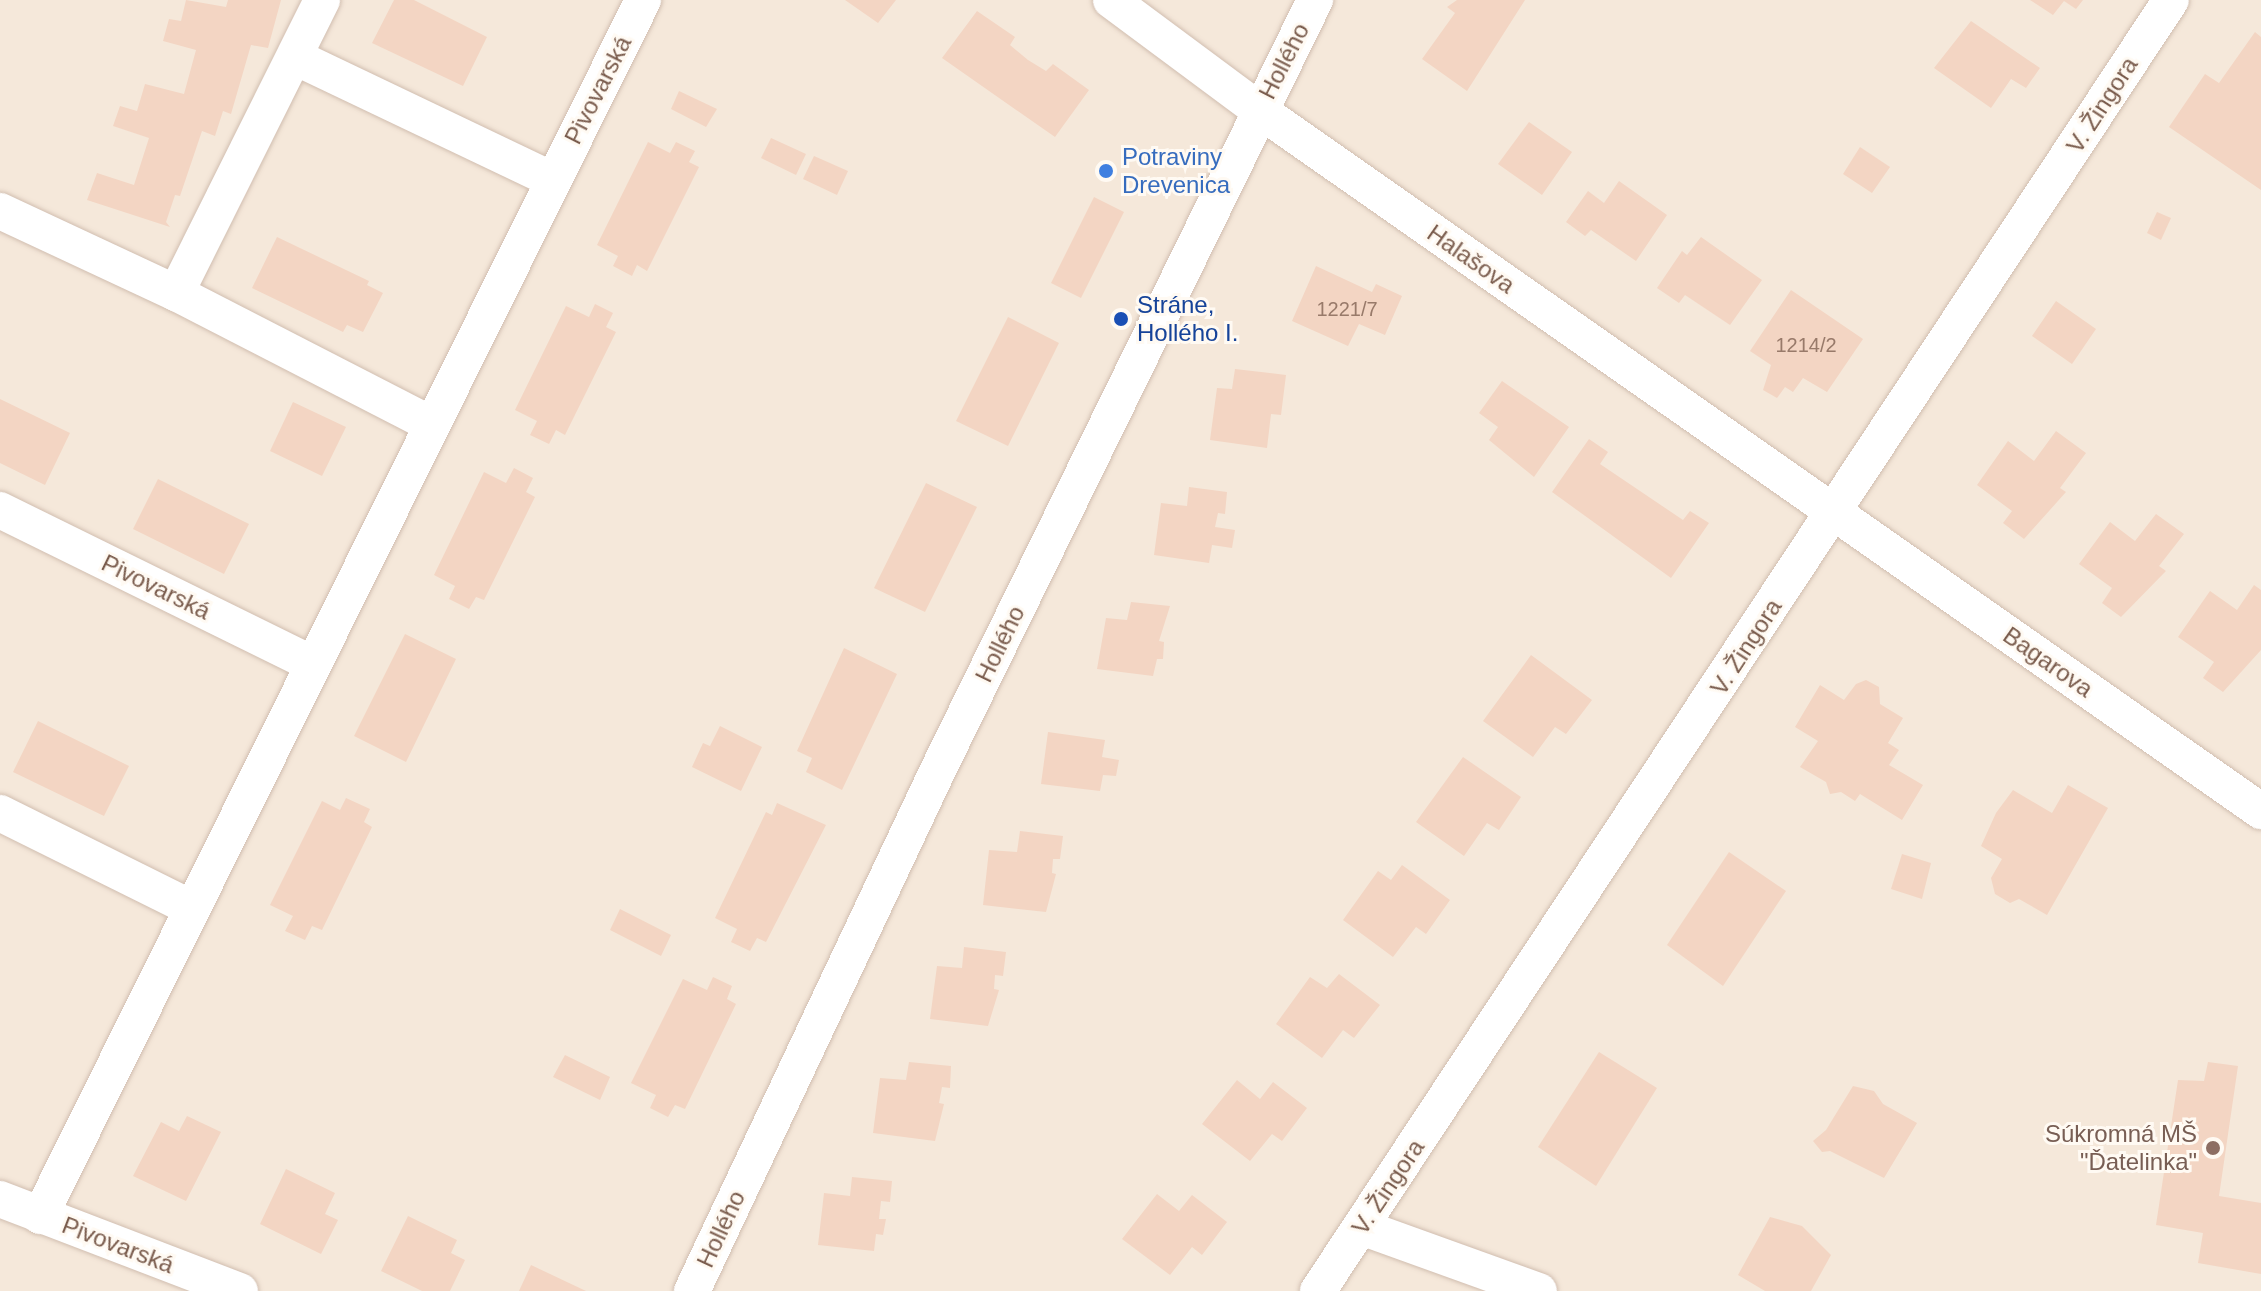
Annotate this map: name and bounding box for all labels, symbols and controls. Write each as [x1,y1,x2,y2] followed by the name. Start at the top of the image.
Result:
[1253,18,1315,104] street label: Hollého
[559,31,637,149] street label: Pivovarská
[2060,52,2144,158] street label: V. Žingora
[1122,143,1230,199] place label: Potraviny Drevenica
[1097,162,1115,180] marker: Potraviny Drevenica
[1422,219,1520,299] street label: Halašova
[1137,291,1238,347] place label: Stráne, Hollého I.
[1316,297,1378,321] house number: 1221/7
[1112,310,1130,328] marker: Stráne, Hollého I.
[1775,333,1837,357] house number: 1214/2
[97,548,215,626] street label: Pivovarská
[1704,594,1788,700] street label: V. Žingora
[969,601,1031,687] street label: Hollého
[1998,621,2098,703] street label: Bagarova
[2045,1120,2197,1176] place label: Súkromná MŠ "Ďatelinka"
[1346,1134,1430,1240] street label: V. Žingora
[2204,1139,2222,1157] marker: Súkromná MŠ "Ďatelinka"
[691,1186,751,1272] street label: Hollého
[58,1211,178,1279] street label: Pivovarská

